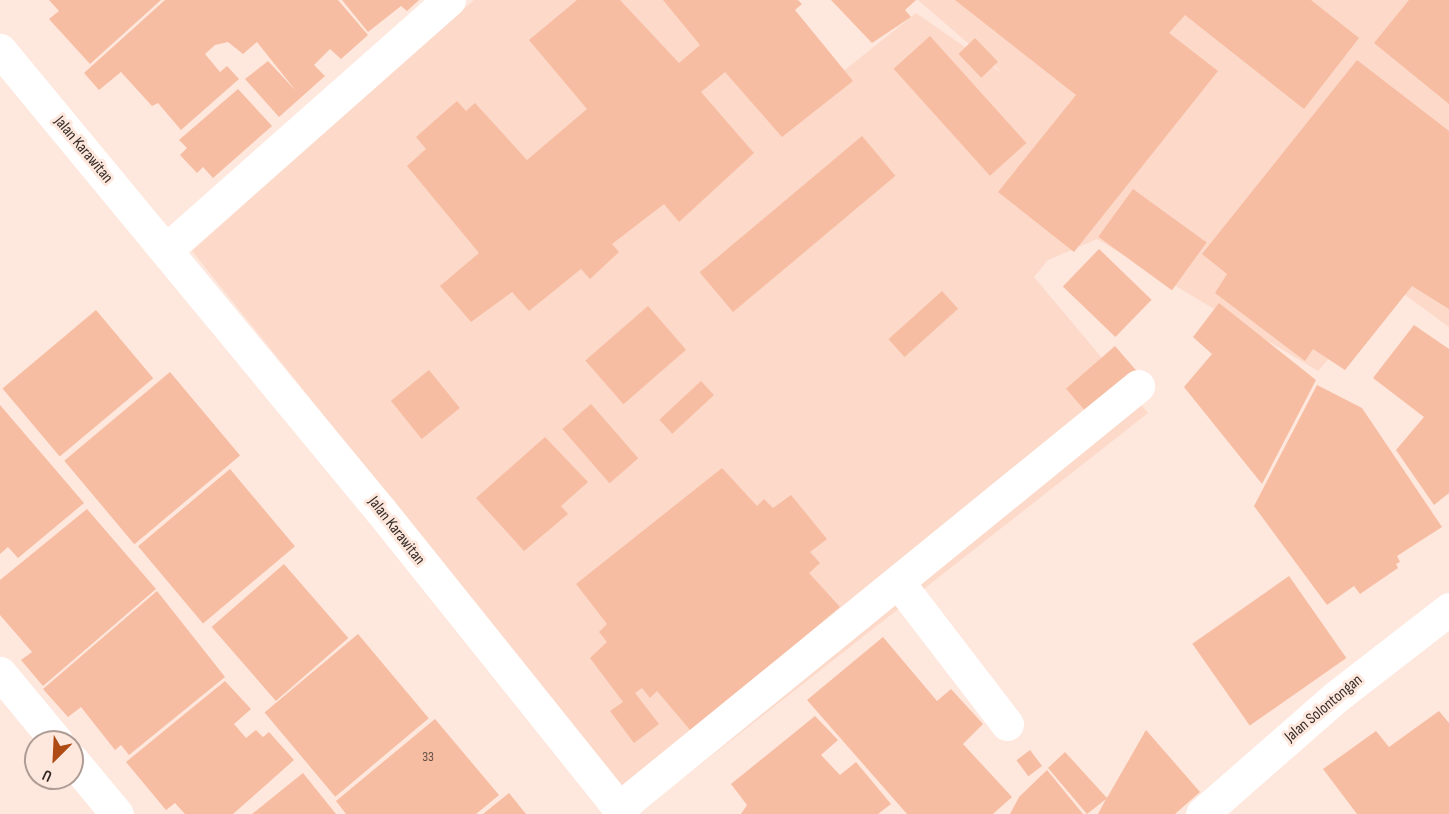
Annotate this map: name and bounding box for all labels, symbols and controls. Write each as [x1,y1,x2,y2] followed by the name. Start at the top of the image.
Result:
[49,113,117,187] street label: Jalan Karawitan
[363,493,429,569] street label: Jalan Karawitan
[1281,671,1367,747] street label: Jalan Solontongan
[24,730,84,790] north arrow
[422,749,434,765] house number: 33
[40,765,55,785] text: U

